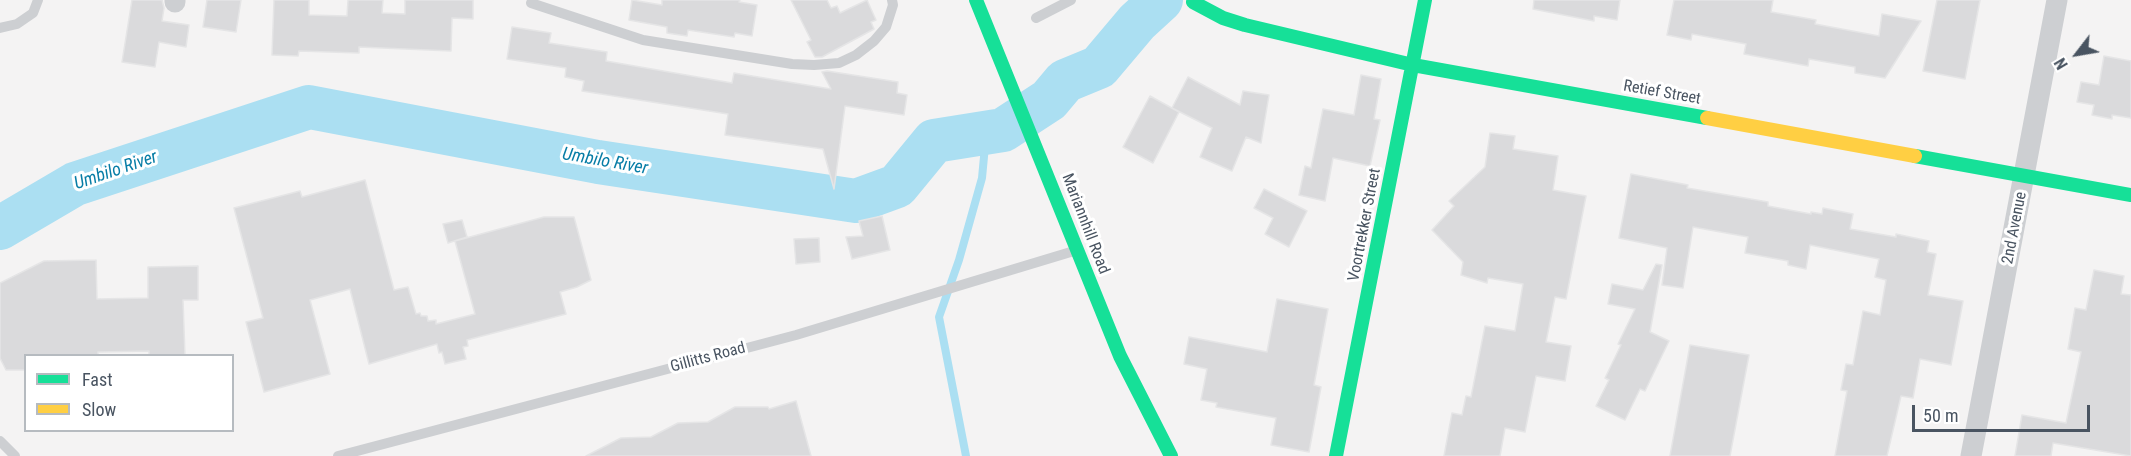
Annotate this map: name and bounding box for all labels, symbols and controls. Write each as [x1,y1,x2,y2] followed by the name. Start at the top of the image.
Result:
[2047,24,2107,84] north arrow
[2050,54,2072,73] text: N
[1622,77,1702,109] street label: Retief Street
[560,144,650,180] water label: Umbilo River
[72,147,160,195] water label: Umbilo River
[1345,167,1385,283] street label: Voortrekker Street
[1057,171,1113,277] street label: Mariannhill Road
[1999,190,2031,266] street label: 2nd Avenue
[668,339,748,377] street label: Gillitts Road
[24,354,234,432] legend
[82,369,113,390] text: Fast
[1915,393,2094,431] scale bar
[82,399,116,420] text: Slow
[1923,405,1958,426] text: 50 m

